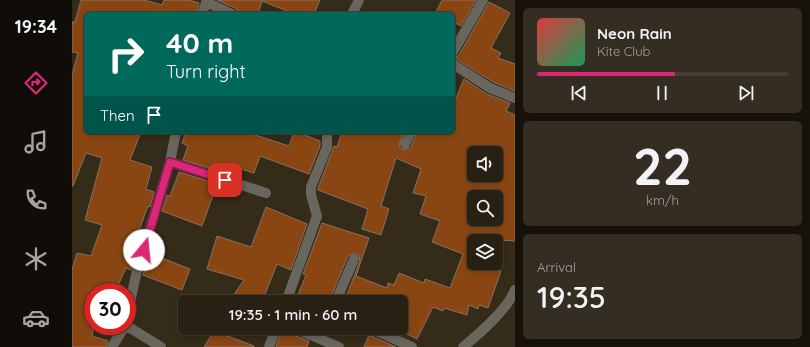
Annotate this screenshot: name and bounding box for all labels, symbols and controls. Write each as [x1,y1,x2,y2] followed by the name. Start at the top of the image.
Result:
[15,15,57,38] text: 19:34
[597,24,672,43] text: Neon Rain
[166,25,233,60] text: 40 m
[100,28,152,80] icon: right
[597,43,650,59] text: Kite Club
[166,60,246,83] text: Turn right
[22,69,50,97] icon: directions
[568,82,590,104] icon: previous
[651,82,673,104] icon: pause
[735,82,757,104] icon: next
[143,104,165,126] icon: arrive
[100,106,135,125] text: Then
[22,128,50,156] icon: music
[633,133,692,198] text: 22
[467,146,503,270] map controls
[467,146,503,182] button: sound
[208,163,242,197] pin
[214,169,236,191] icon: arrive
[22,186,50,214] icon: phone
[467,190,503,226] button: search
[646,192,679,208] text: km/h
[123,229,165,271] position arrow
[467,234,503,270] button: layers
[22,245,50,273] icon: climate
[537,259,576,275] text: Arrival
[537,278,606,316] text: 19:35
[84,283,136,335] speed limit sign: 30
[22,304,50,332] icon: car
[229,305,357,324] text: 19:35 · 1 min · 60 m

